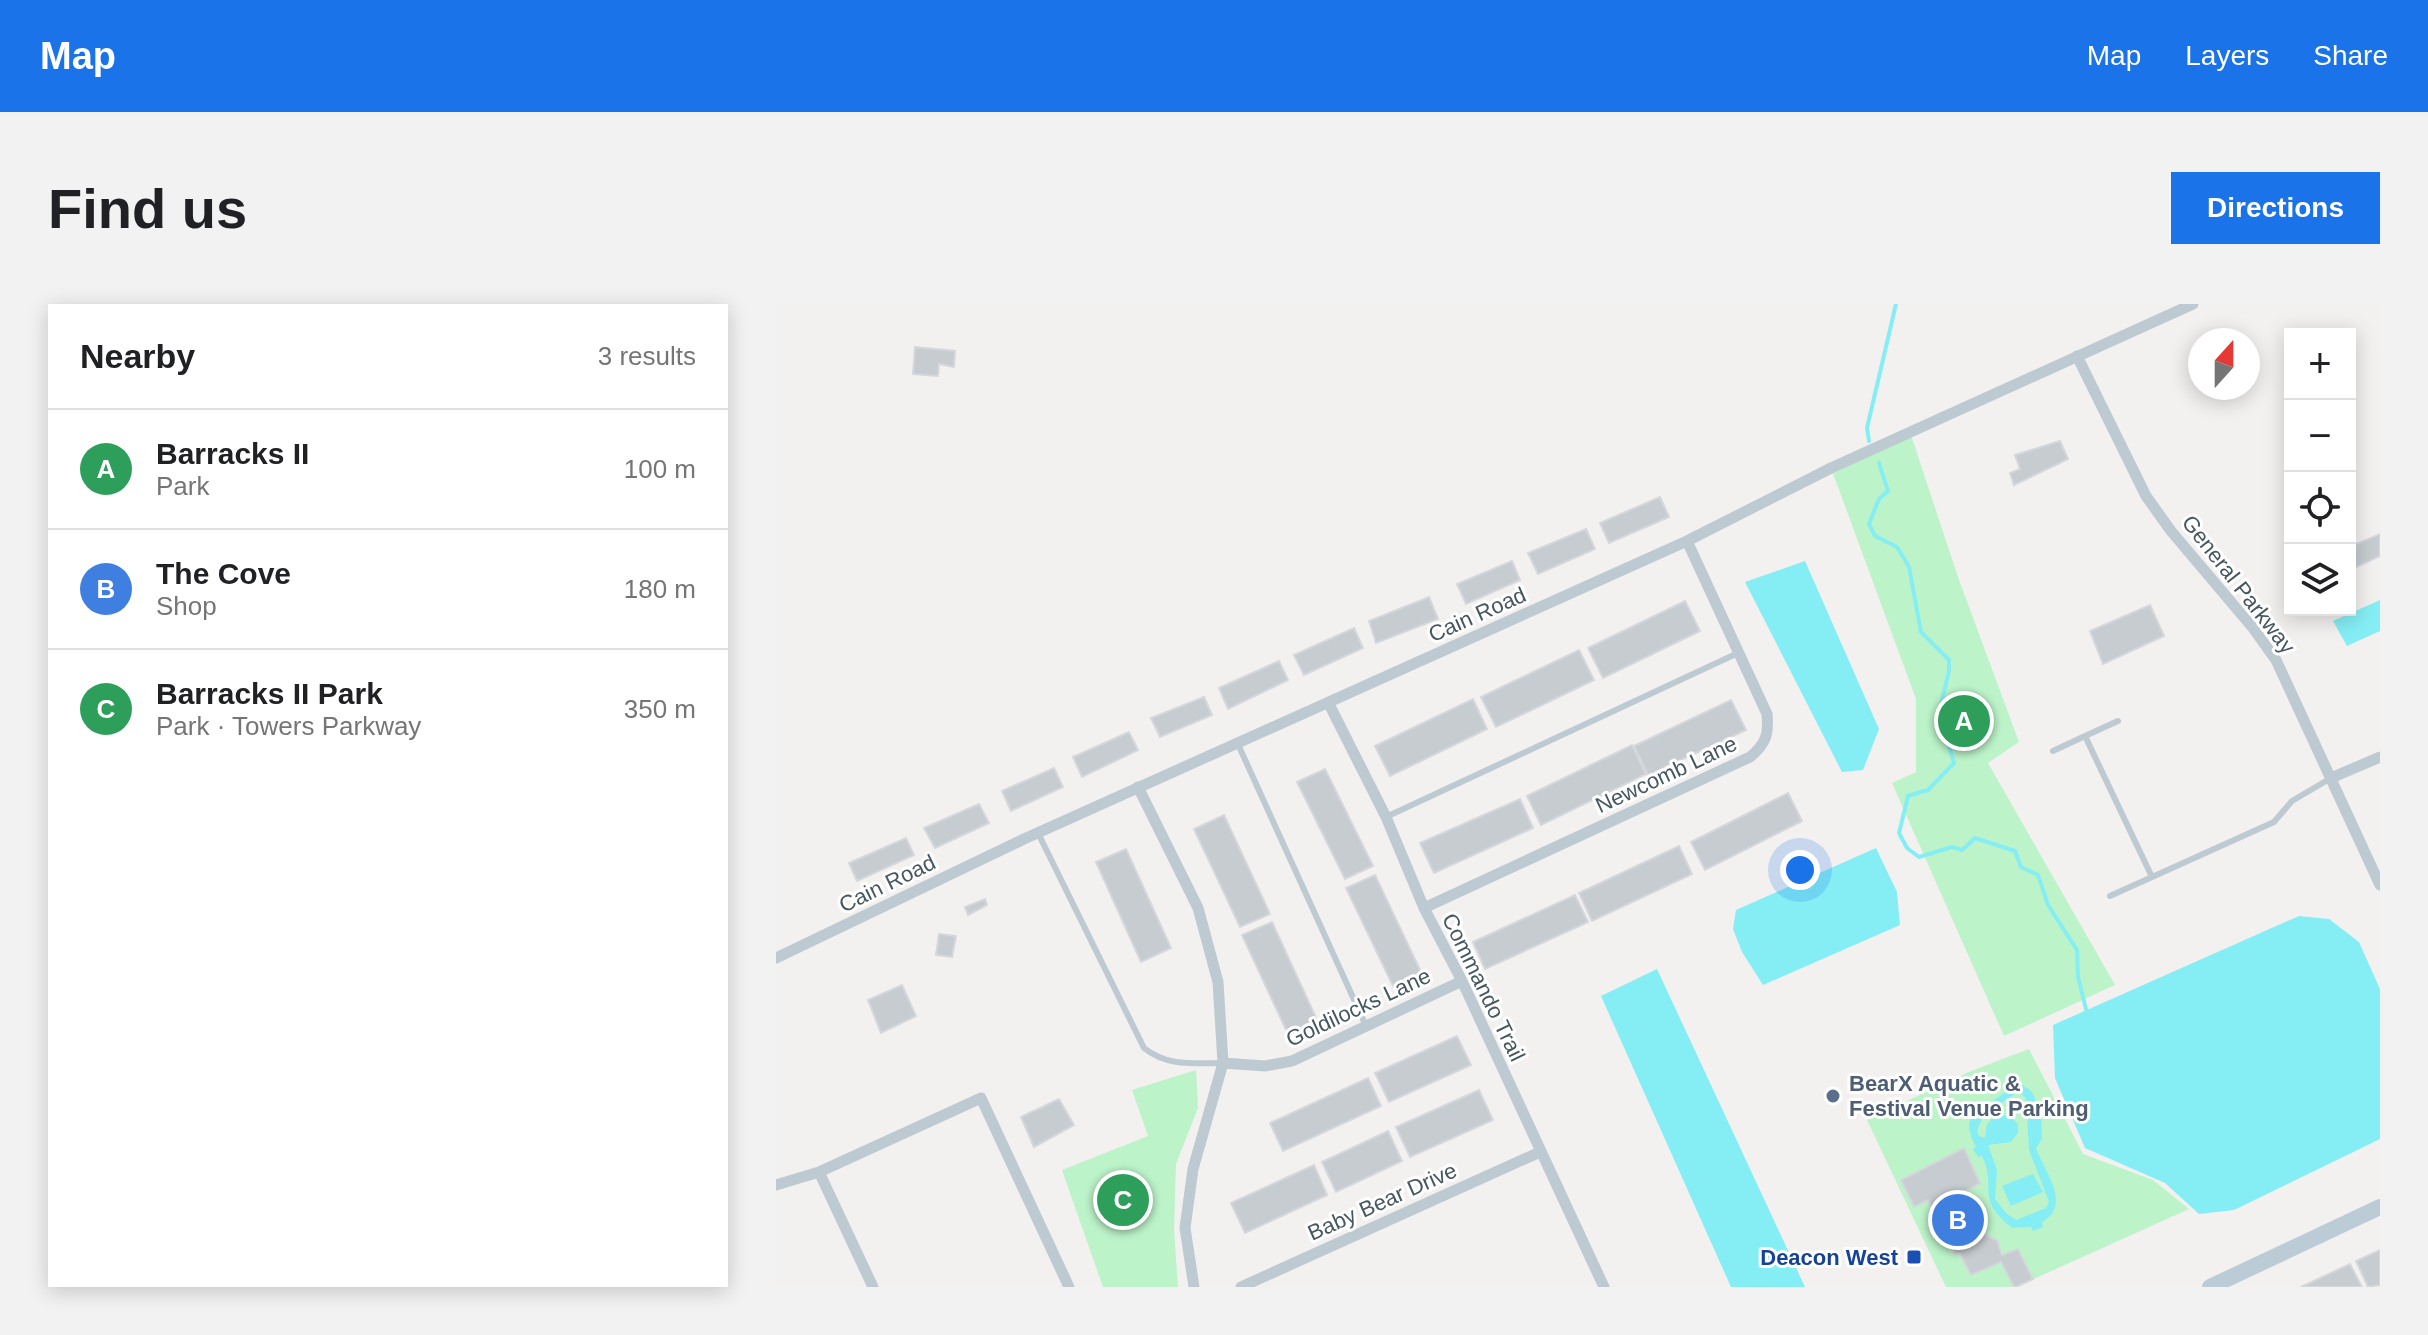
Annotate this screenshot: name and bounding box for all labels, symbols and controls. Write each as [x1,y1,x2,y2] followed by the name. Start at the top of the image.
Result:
[40,35,116,77] text: Map
[2087,40,2141,71] text: Map
[2185,40,2269,71] text: Layers
[2313,40,2388,71] text: Share
[2171,172,2380,244] button: Directions
[48,177,247,240] text: Find us
[2188,328,2260,400] north arrow
[2284,328,2356,616] map controls
[2284,328,2356,400] button: +
[80,337,195,375] text: Nearby
[598,341,696,371] text: 3 results
[2284,400,2356,472] button: −
[156,437,309,470] text: Barracks II
[97,454,115,484] text: A
[624,454,696,484] text: 100 m
[156,471,209,501] text: Park
[2284,472,2356,544] button: locate
[2177,510,2300,658] street label: General Parkway
[2284,544,2356,616] button: layers
[156,557,291,590] text: The Cove
[97,574,115,604] text: B
[624,574,696,604] text: 180 m
[1425,582,1530,647] street label: Cain Road
[156,591,217,621] text: Shop
[156,677,383,710] text: Barracks II Park
[1938,691,1990,751] pin: A
[97,694,115,724] text: C
[624,694,696,724] text: 350 m
[156,711,421,741] text: Park · Towers Parkway
[1592,731,1741,818] street label: Newcomb Lane
[835,849,939,917] street label: Cain Road
[1780,850,1820,890] your location
[1437,909,1530,1065] street label: Commando Trail
[1282,963,1434,1052] street label: Goldilocks Lane
[1849,1071,2089,1121] place label: BearX Aquatic & Festival Venue Parking
[1824,1087,1842,1105] marker: BearX Aquatic & Festival Venue Parking
[1304,1157,1460,1245] street label: Baby Bear Drive
[1097,1170,1149,1230] pin: C
[1932,1190,1984,1250] pin: B
[1760,1245,1899,1270] place label: Deacon West
[1905,1248,1923,1266] marker: Deacon West

